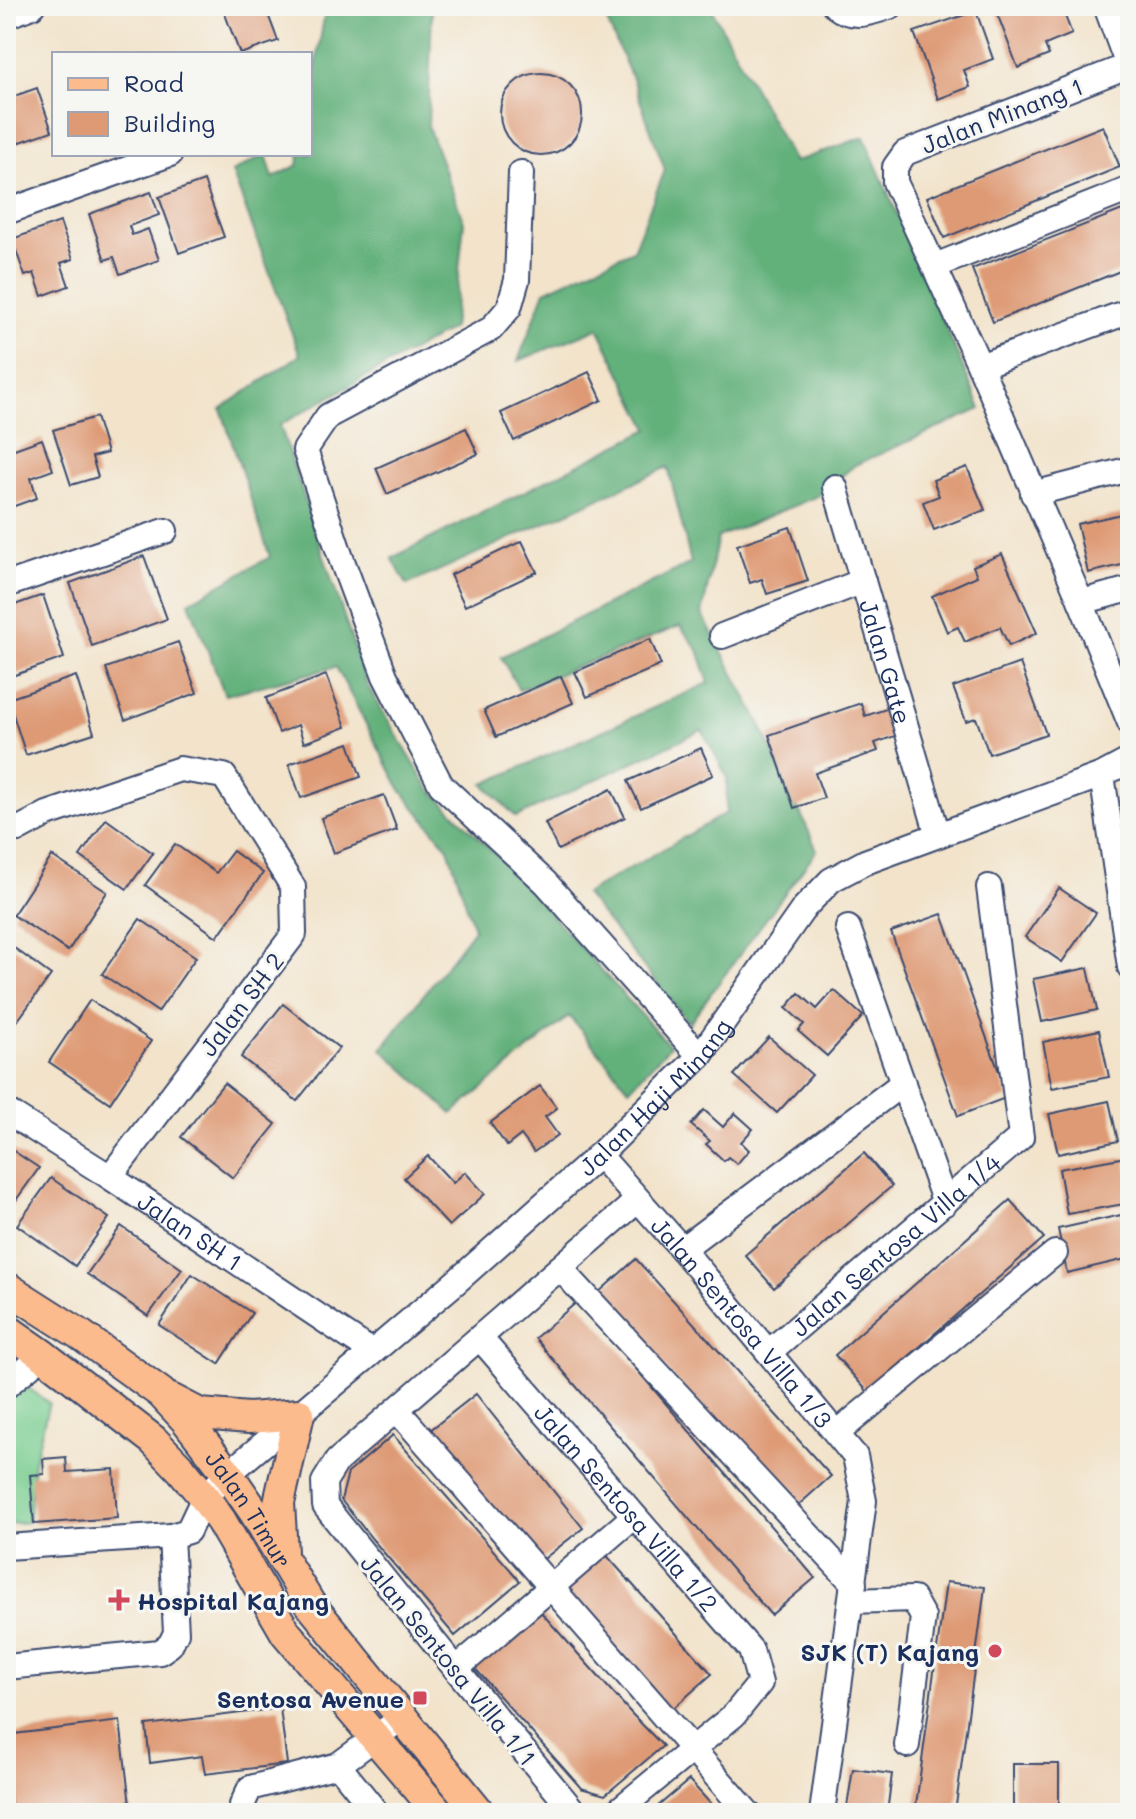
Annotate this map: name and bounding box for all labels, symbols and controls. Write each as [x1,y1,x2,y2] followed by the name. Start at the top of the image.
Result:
[52,52,312,156] legend
[124,67,184,98] text: Road
[917,70,1087,160] street label: Jalan Minang 1
[124,107,215,138] text: Building
[854,596,920,727] street label: Jalan Gate
[192,946,290,1062] street label: Jalan SH 2
[572,1012,737,1182] street label: Jalan Haji Minang
[784,1146,1006,1342] street label: Jalan Sentosa Villa 1/4
[132,1185,249,1277] street label: Jalan SH 1
[645,1210,840,1434] street label: Jalan Sentosa Villa 1/3
[528,1397,726,1617] street label: Jalan Sentosa Villa 1/2
[199,1443,300,1573] street label: Jalan Timur
[354,1548,544,1772] street label: Jalan Sentosa Villa 1/1
[137,1585,329,1616] place label: Hospital Kajang
[108,1589,130,1611] marker: Hospital Kajang
[800,1636,979,1667] place label: SJK (T) Kajang
[986,1642,1004,1660] marker: SJK (T) Kajang
[217,1683,404,1714] place label: Sentosa Avenue
[411,1689,429,1707] marker: Sentosa Avenue

